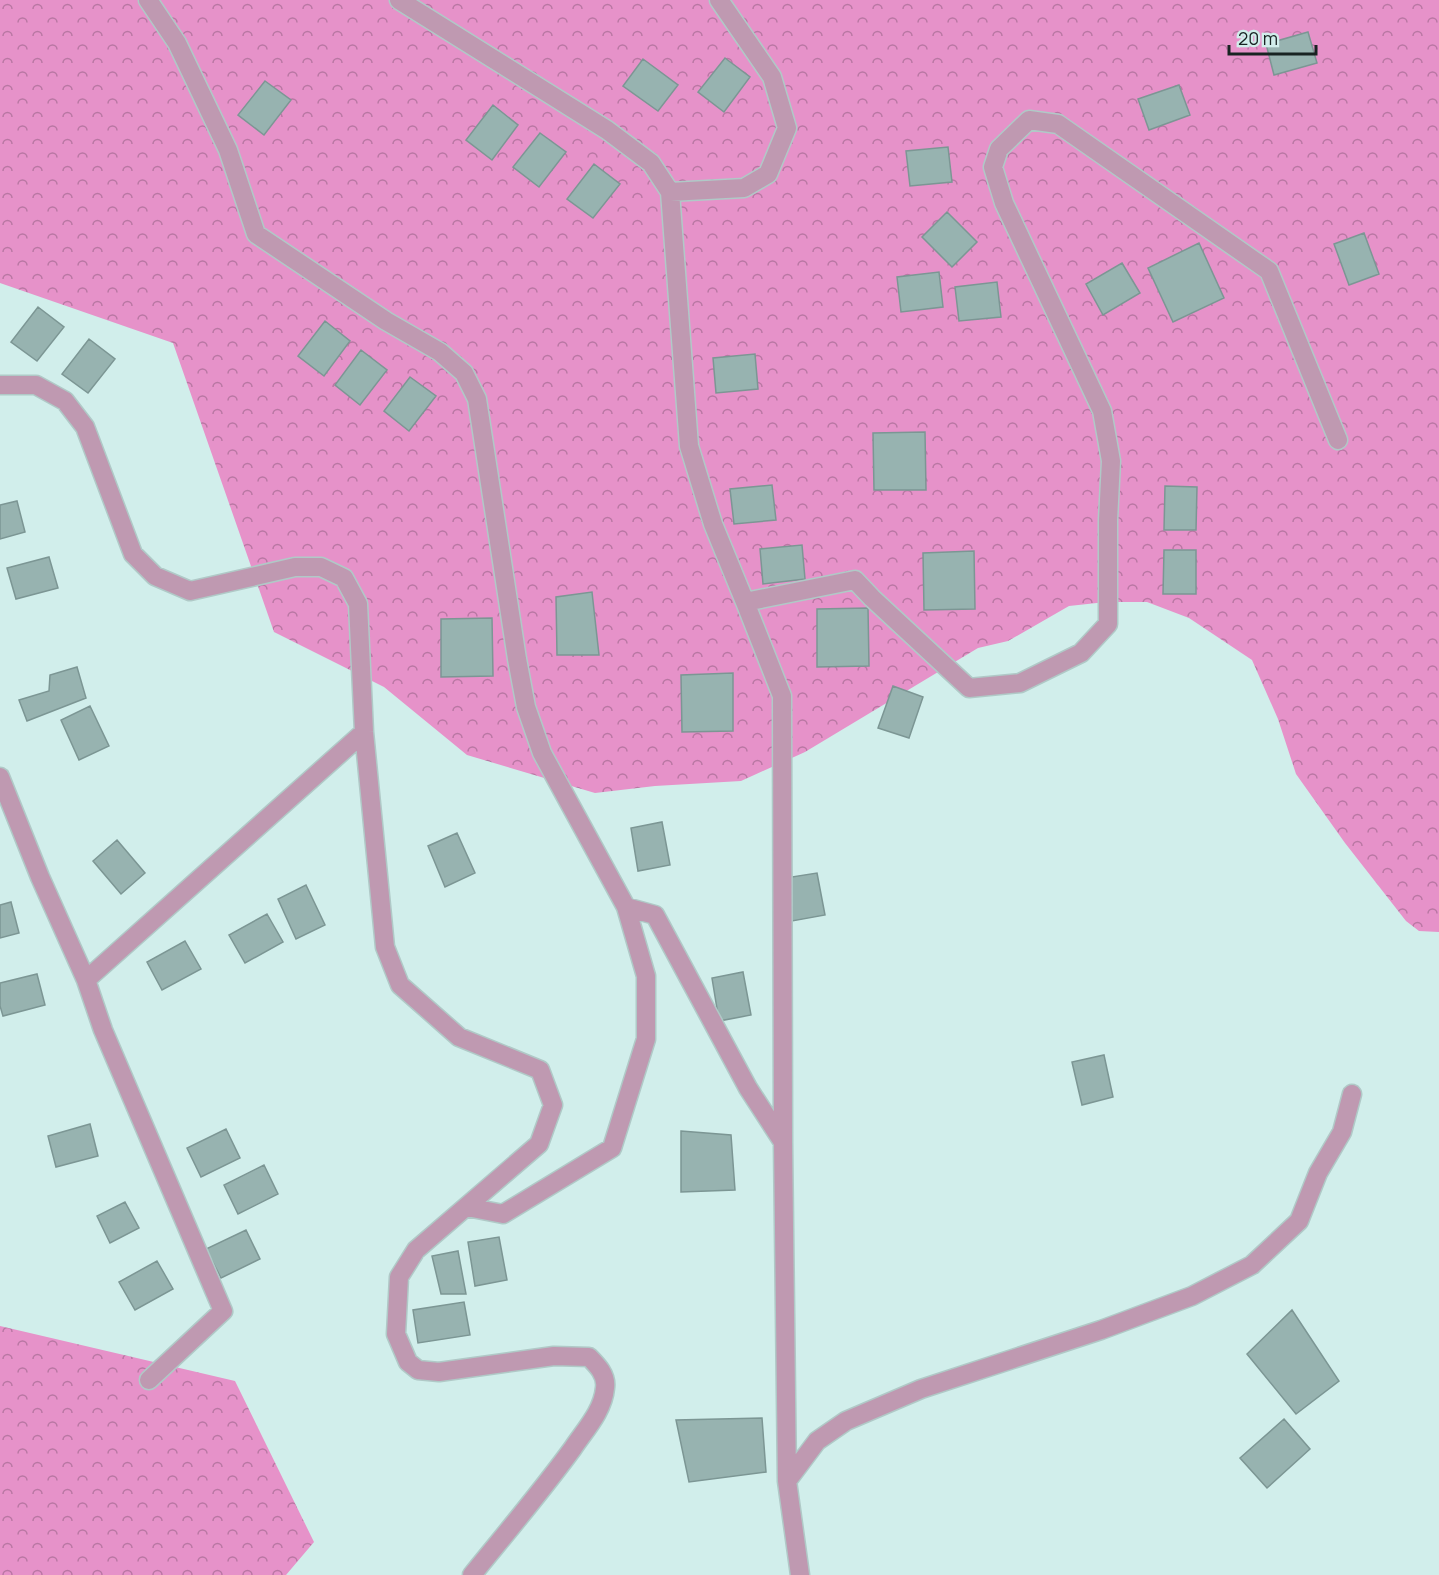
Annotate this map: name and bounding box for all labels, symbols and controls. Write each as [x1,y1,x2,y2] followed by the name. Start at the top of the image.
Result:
[1229,18,1316,56] scale bar
[1238,26,1278,50] text: 20 m

